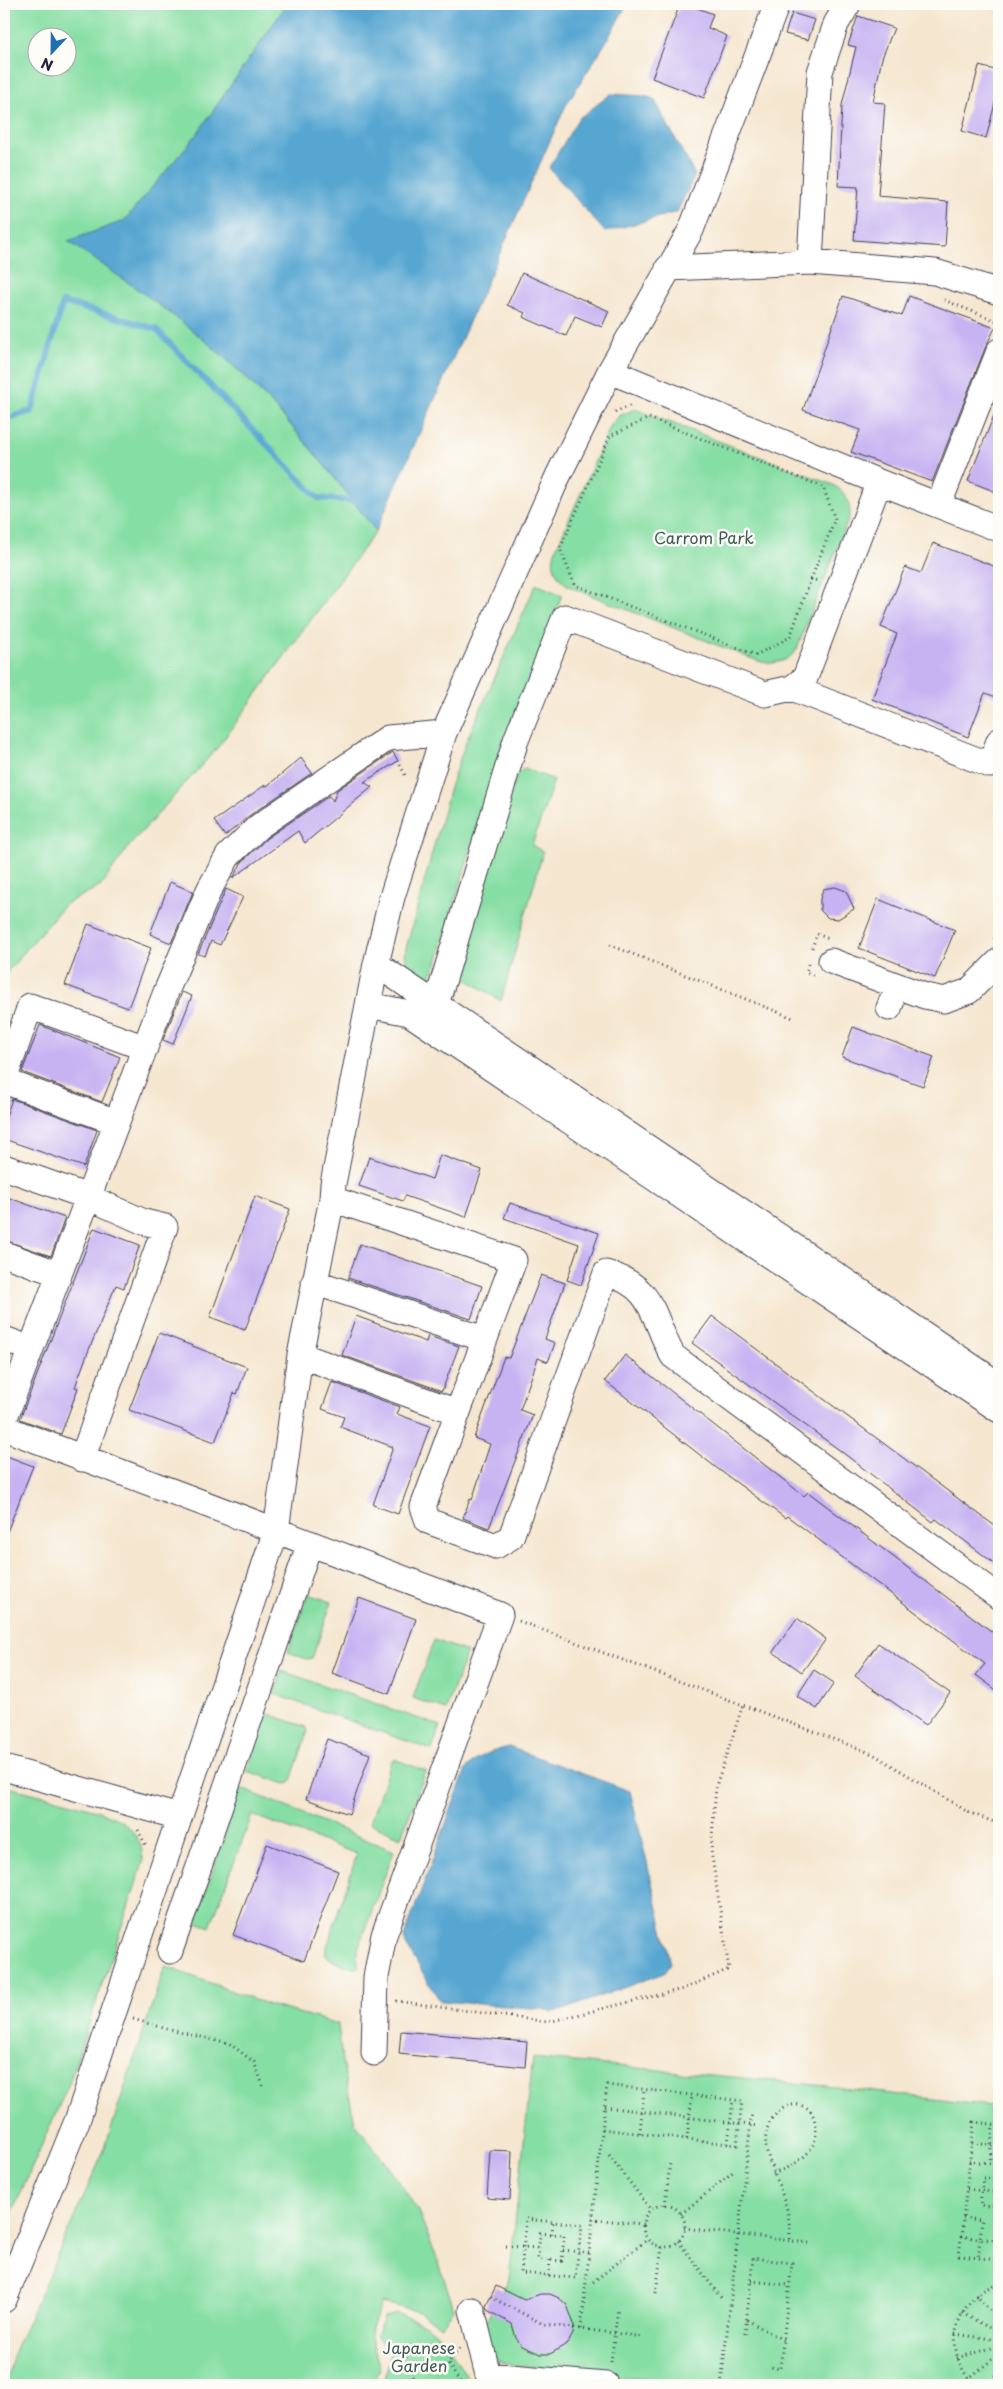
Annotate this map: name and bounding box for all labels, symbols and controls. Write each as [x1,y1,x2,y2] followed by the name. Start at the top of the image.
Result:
[28,28,78,78] north arrow
[38,53,56,76] text: N
[654,525,754,549] park label: Carrom Park
[383,2335,456,2377] park label: Japanese Garden

